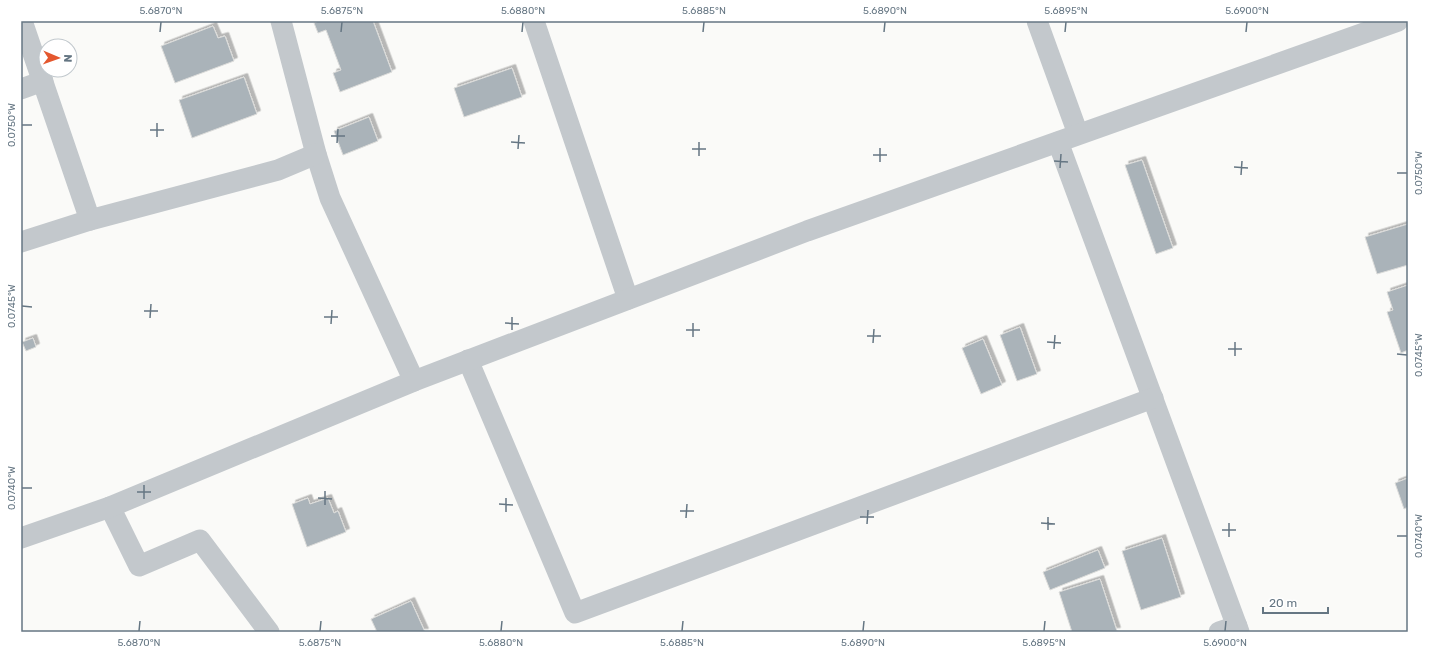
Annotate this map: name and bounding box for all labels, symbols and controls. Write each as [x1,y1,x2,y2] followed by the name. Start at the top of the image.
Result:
[140,5,183,17] text: 5.6870°N
[321,5,363,17] text: 5.6875°N
[501,5,545,17] text: 5.6880°N
[682,5,726,17] text: 5.6885°N
[863,5,907,17] text: 5.6890°N
[1044,5,1088,17] text: 5.6895°N
[1225,5,1269,17] text: 5.6900°N
[38,38,78,78] north arrow
[61,54,74,63] text: N
[6,103,18,147] text: 0.0750°W
[1413,151,1425,195] text: 0.0750°W
[6,284,18,328] text: 0.0745°W
[1413,333,1425,377] text: 0.0745°W
[6,466,18,510] text: 0.0740°W
[1413,514,1425,558] text: 0.0740°W
[1263,589,1328,615] scale bar
[1269,596,1297,610] text: 20 m
[118,637,161,649] text: 5.6870°N
[299,637,341,649] text: 5.6875°N
[479,637,523,649] text: 5.6880°N
[660,637,704,649] text: 5.6885°N
[841,637,885,649] text: 5.6890°N
[1022,637,1066,649] text: 5.6895°N
[1203,637,1247,649] text: 5.6900°N

